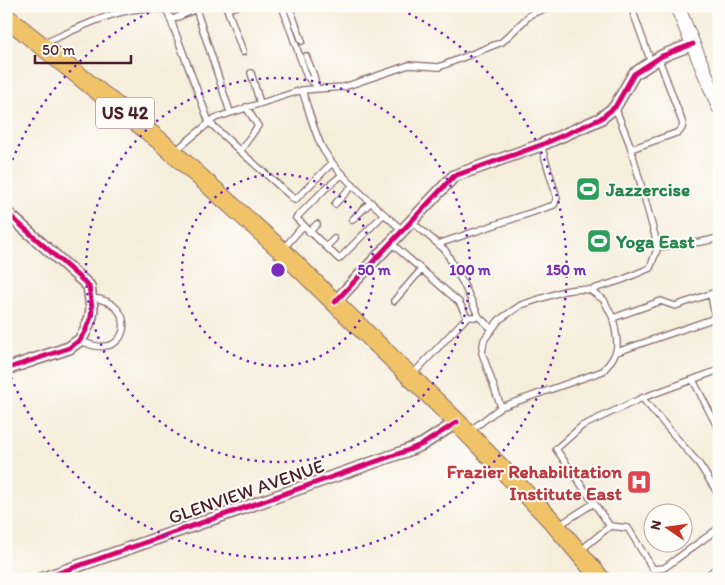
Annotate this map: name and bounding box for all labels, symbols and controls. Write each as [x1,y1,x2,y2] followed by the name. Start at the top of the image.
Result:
[35,32,131,64] scale bar
[42,41,75,59] text: 50 m
[96,98,154,128] road number: US 42
[575,176,601,202] sports icon: Jazzercise
[605,178,690,201] place label: Jazzercise
[586,228,612,254] sports icon: Yoga East
[615,230,695,253] place label: Yoga East
[269,261,287,279] centre of rings
[357,261,391,279] text: 50 m
[449,261,491,279] text: 100 m
[546,261,586,279] text: 150 m
[165,454,327,529] street label: GLENVIEW AVENUE
[447,460,622,505] place label: Frazier Rehabilitation Institute East
[626,469,652,495] hospital icon: Frazier Rehabilitation Institute East
[642,502,692,552] north arrow
[646,519,665,532] text: N

